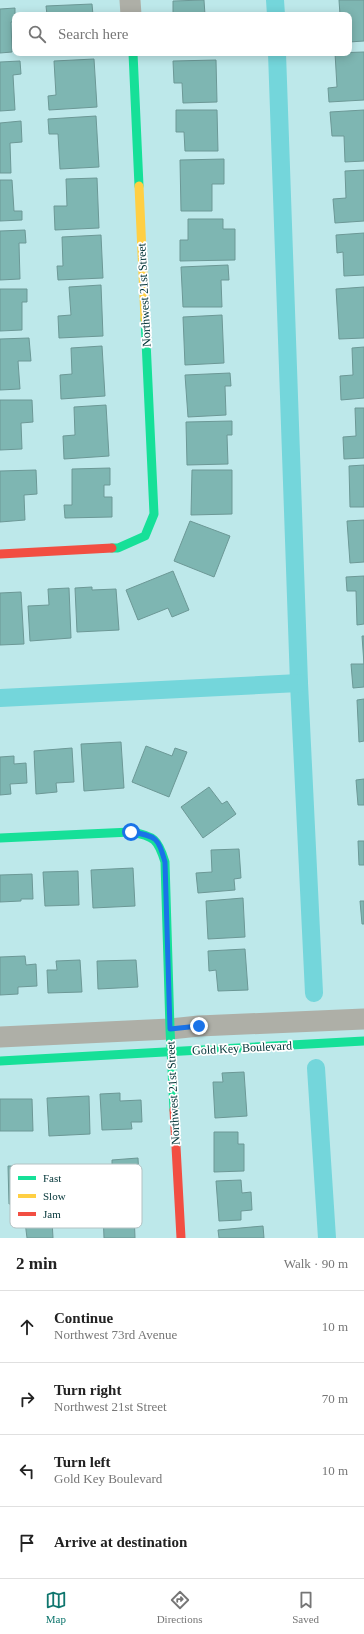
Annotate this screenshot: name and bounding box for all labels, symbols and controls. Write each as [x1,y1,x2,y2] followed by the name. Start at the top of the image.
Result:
[12,12,352,56] search box
[26,23,48,45] icon: search
[58,26,128,42] text: Search here
[134,242,154,347] street label: Northwest 21st Street
[122,823,140,841] route start
[190,1017,208,1035] route end
[192,1038,292,1058] street label: Gold Key Boulevard
[163,1040,183,1145] street label: Northwest 21st Street
[10,1164,142,1228] legend
[43,1172,61,1184] text: Fast
[43,1190,66,1202] text: Slow
[43,1208,61,1220] text: Jam
[16,1254,57,1273] text: 2 min
[284,1256,348,1271] text: Walk · 90 m
[54,1310,113,1326] text: Continue
[16,1316,38,1338] icon: ahead
[322,1319,348,1334] text: 10 m
[54,1327,177,1342] text: Northwest 73rd Avenue
[54,1382,121,1398] text: Turn right
[16,1388,38,1410] icon: right
[322,1391,348,1406] text: 70 m
[54,1399,167,1414] text: Northwest 21st Street
[54,1454,111,1470] text: Turn left
[16,1460,38,1482] icon: left
[322,1463,348,1478] text: 10 m
[54,1471,162,1486] text: Gold Key Boulevard
[16,1532,38,1554] icon: arrive
[54,1534,187,1550] text: Arrive at destination
[45,1589,67,1625] tab: Map
[157,1589,202,1625] tab: Directions
[292,1589,319,1625] tab: Saved

